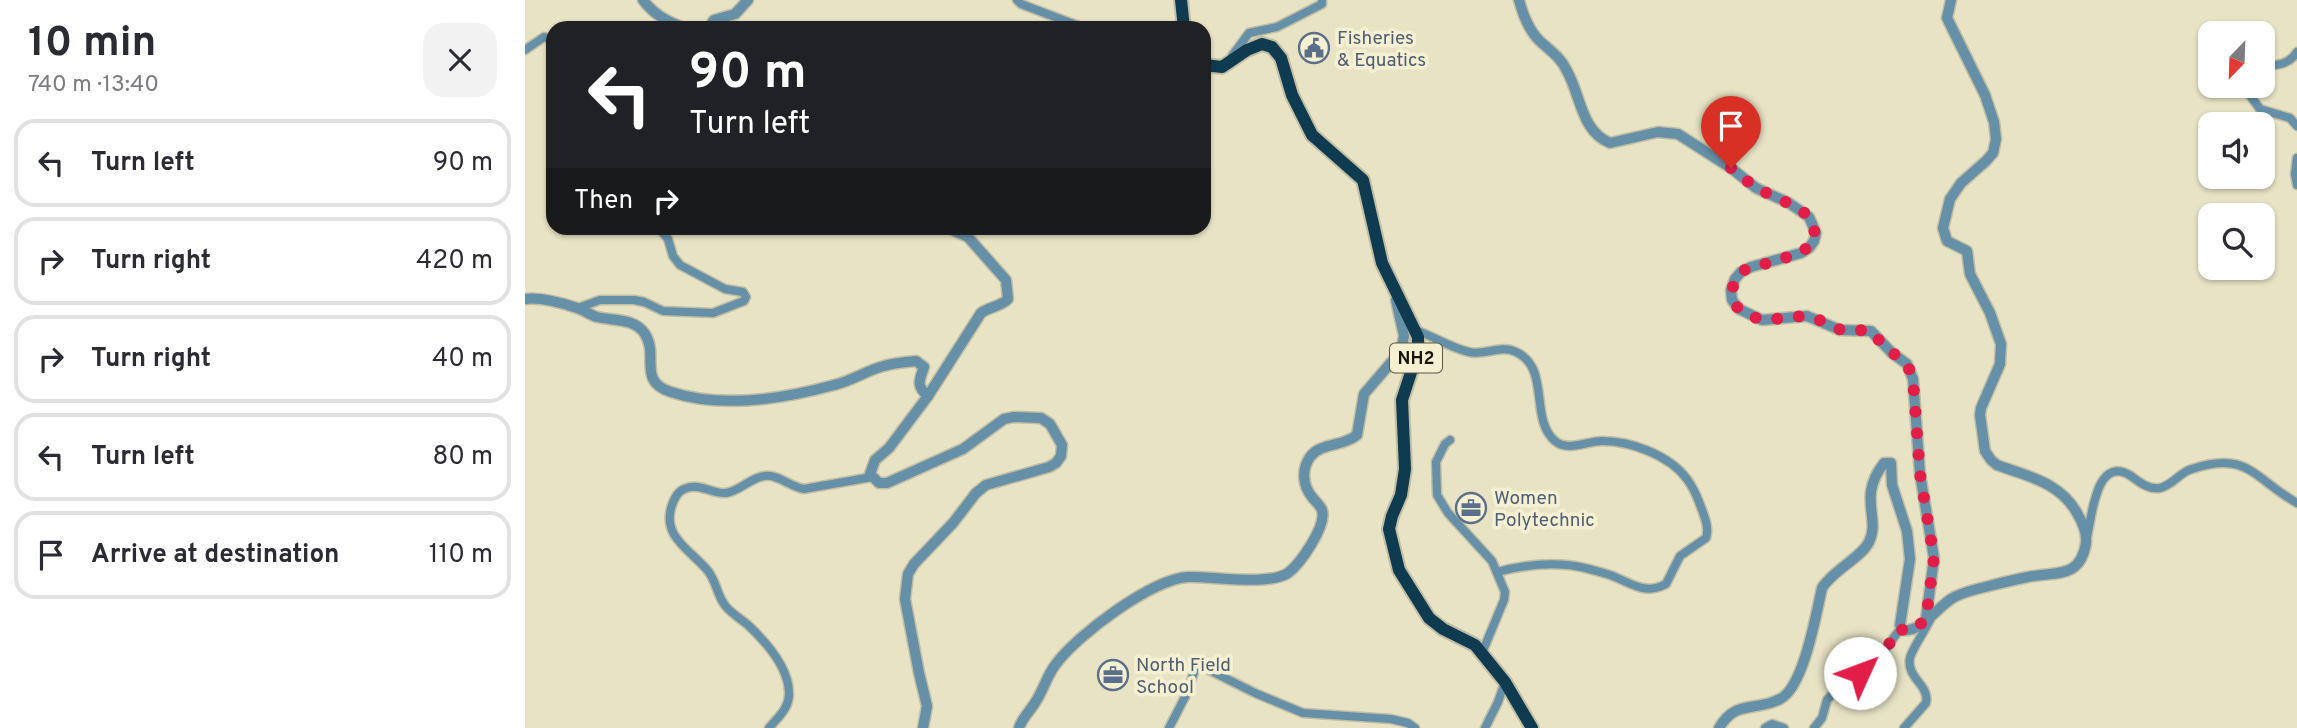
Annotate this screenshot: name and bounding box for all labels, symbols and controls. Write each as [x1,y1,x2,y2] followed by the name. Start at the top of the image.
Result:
[28,18,156,71] text: 10 min
[2198,21,2275,98] north arrow
[2198,21,2275,280] map controls
[423,23,497,97] button: close
[1337,27,1426,73] place label: Fisheries & Equatics
[1297,31,1331,65] public building icon: Fisheries & Equatics
[689,44,807,106] text: 90 m
[574,49,665,140] icon: left
[28,71,159,100] text: 740 m · 13:40
[1701,96,1761,168] pin
[689,105,810,145] text: Turn left
[1712,107,1750,145] icon: arrive
[2198,112,2275,189] button: sound
[32,144,70,182] icon: left
[91,147,195,180] text: Turn left
[433,147,493,180] text: 90 m
[647,182,685,220] icon: right
[574,185,633,218] text: Then
[2198,203,2275,280] button: search
[32,242,70,280] icon: right
[91,245,211,278] text: Turn right
[416,245,493,278] text: 420 m
[32,340,70,378] icon: right
[91,343,211,376] text: Turn right
[432,343,493,376] text: 40 m
[1390,344,1442,372] road number: NH2
[32,438,70,476] icon: left
[91,441,195,474] text: Turn left
[433,441,493,474] text: 80 m
[1494,487,1595,533] place label: Women Polytechnic
[1454,491,1488,525] office icon: Women Polytechnic
[32,536,70,574] icon: arrive
[91,539,339,572] text: Arrive at destination
[429,539,493,572] text: 110 m
[1823,636,1897,710] position arrow
[1136,654,1231,700] place label: North Field School
[1096,658,1130,692] office icon: North Field School

